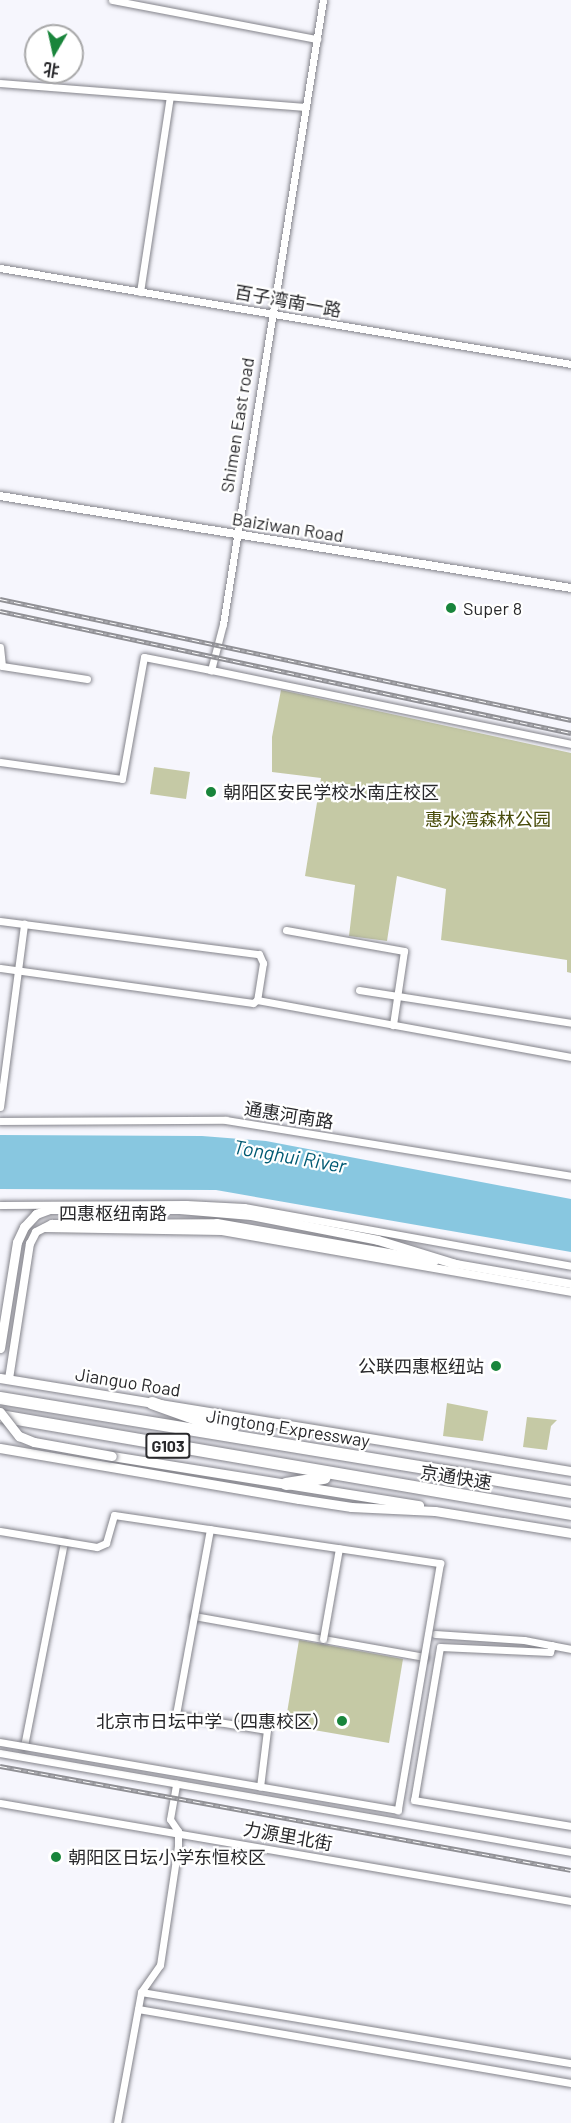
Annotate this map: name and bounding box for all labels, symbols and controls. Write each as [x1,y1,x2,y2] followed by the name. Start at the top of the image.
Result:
[24,24,84,84] north arrow
[42,60,61,81] text: 北
[233,281,343,321] street label: 百子湾南一路
[216,356,258,494] street label: Shimen East road
[231,508,345,546] street label: Baiziwan Road
[463,597,522,619] place label: Super 8
[444,601,458,615] marker: Super 8
[223,781,439,803] place label: 朝阳区安民学校水南庄校区
[204,785,218,799] marker: 朝阳区安民学校水南庄校区
[425,808,551,830] park label: 惠水湾森林公园
[243,1097,335,1133] street label: 通惠河南路
[232,1134,348,1178] water label: Tonghui River
[59,1202,167,1224] street label: 四惠枢纽南路
[358,1355,484,1377] place label: 公联四惠枢纽站
[489,1359,503,1373] marker: 公联四惠枢纽站
[74,1363,182,1401] street label: Jianguo Road
[205,1404,371,1452] street label: Jingtong Expressway
[144,1433,192,1459] road number: G103
[419,1461,493,1493] street label: 京通快速
[96,1710,330,1732] place label: 北京市日坛中学（四惠校区）
[335,1714,349,1728] marker: 北京市日坛中学（四惠校区）
[242,1818,334,1854] street label: 力源里北街
[68,1846,266,1868] place label: 朝阳区日坛小学东恒校区
[49,1850,63,1864] marker: 朝阳区日坛小学东恒校区

